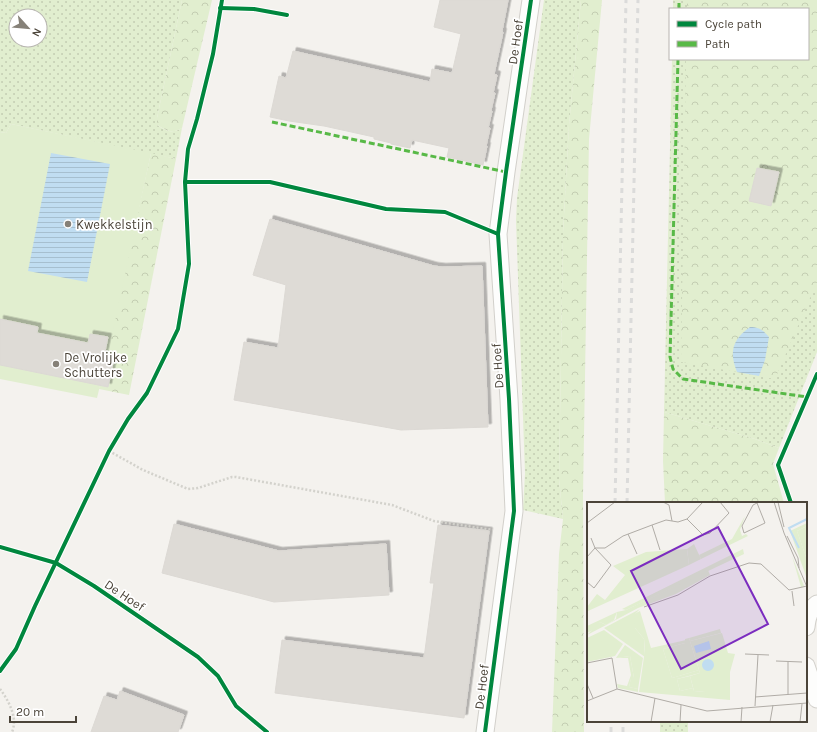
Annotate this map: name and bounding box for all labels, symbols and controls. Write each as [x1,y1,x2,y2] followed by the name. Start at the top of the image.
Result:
[8,8,48,48] north arrow
[669,8,809,60] legend
[705,17,762,31] text: Cycle path
[505,18,526,66] street label: De Hoef
[29,26,44,39] text: N
[705,37,730,51] text: Path
[76,217,152,232] place label: Kwekkelstijn
[63,219,73,229] marker: Kwekkelstijn
[488,342,507,389] street label: De Hoef
[64,350,127,380] place label: De Vrolijke Schutters
[51,359,61,369] marker: De Vrolijke Schutters
[587,502,807,722] inset map
[102,577,148,615] street label: De Hoef
[471,663,492,710] street label: De Hoef
[10,698,76,724] scale bar
[16,705,44,719] text: 20 m

